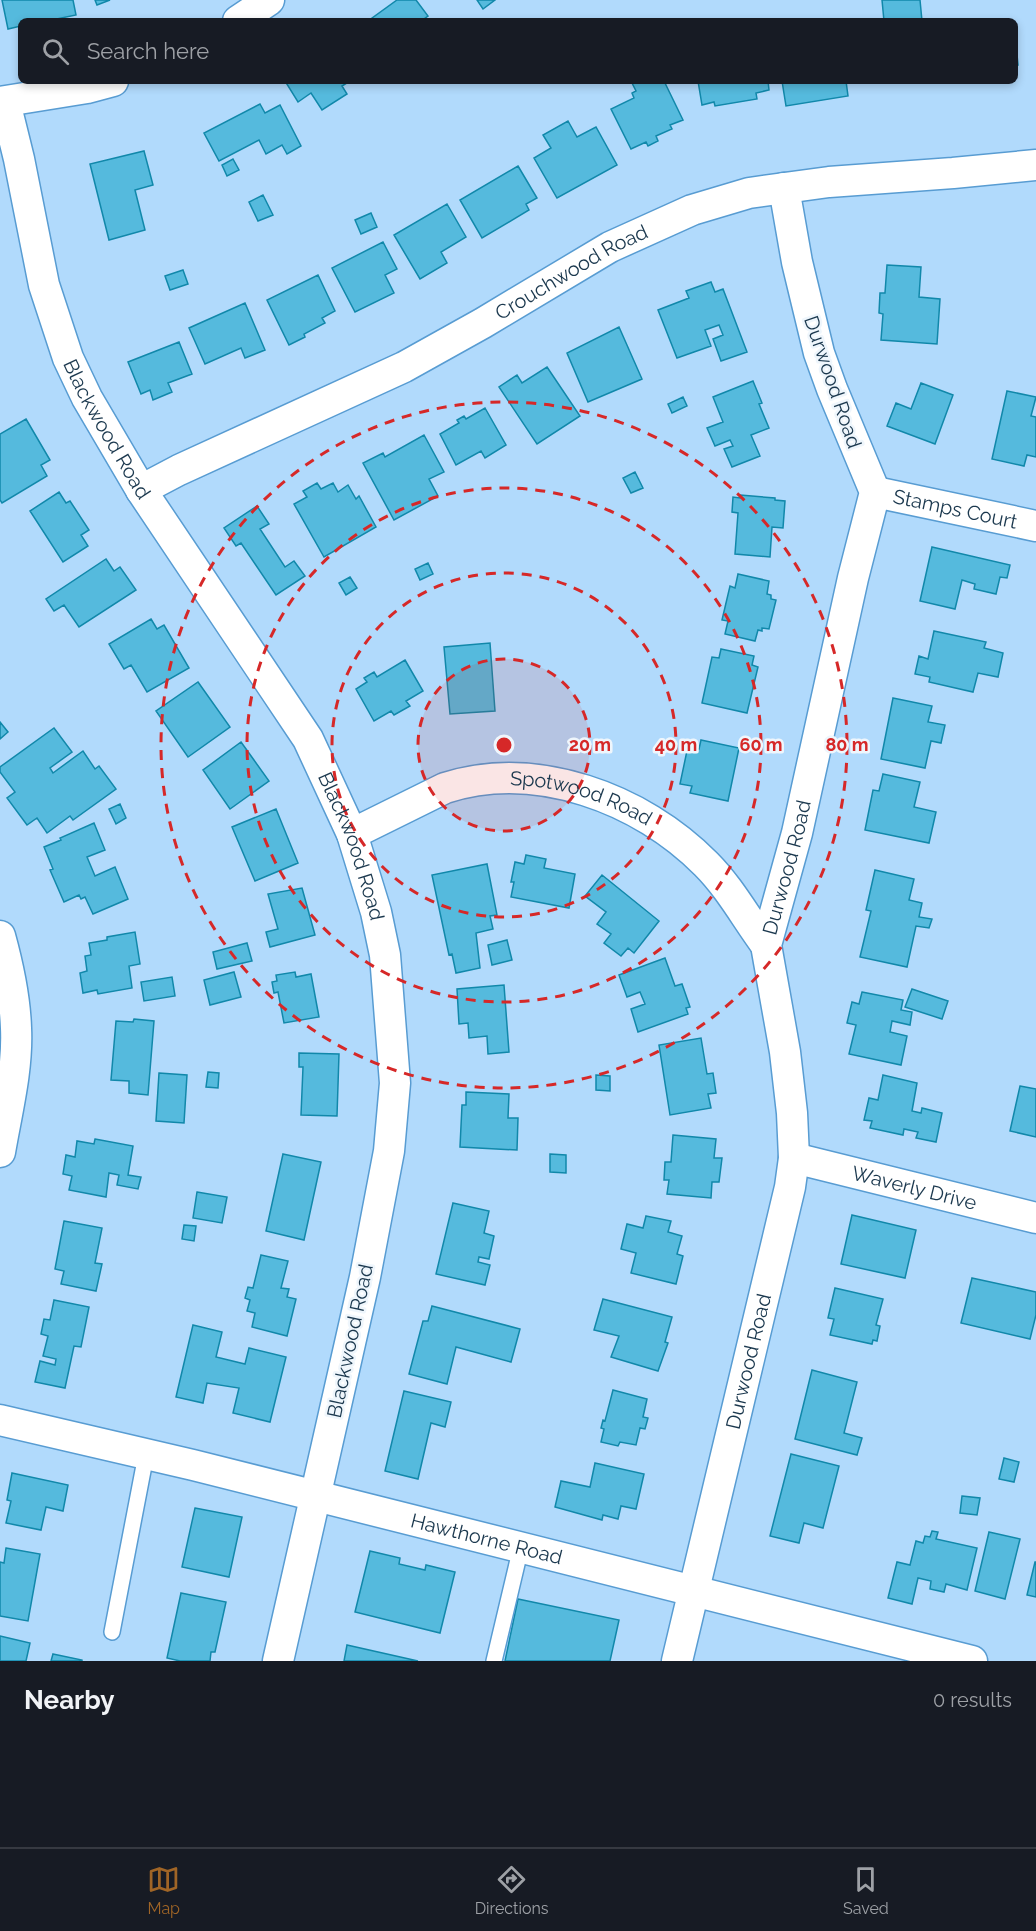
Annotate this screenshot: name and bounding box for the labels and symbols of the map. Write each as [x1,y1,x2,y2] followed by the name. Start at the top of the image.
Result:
[491,220,652,325] street label: Crouchwood Road
[799,313,867,451] street label: Durwood Road
[58,355,156,504] street label: Blackwood Road
[891,484,1020,534] street label: Stamps Court
[569,734,611,755] text: 20 m
[655,734,697,755] text: 40 m
[739,734,783,755] text: 60 m
[825,734,869,755] text: 80 m
[494,735,514,755] centre of rings
[510,766,657,830] street label: Spotwood Road
[313,768,389,922] street label: Blackwood Road
[757,798,816,938] street label: Durwood Road
[849,1161,980,1215] street label: Waverly Drive
[322,1262,378,1420] street label: Blackwood Road
[721,1291,776,1432] street label: Durwood Road
[408,1508,565,1569] street label: Hawthorne Road

